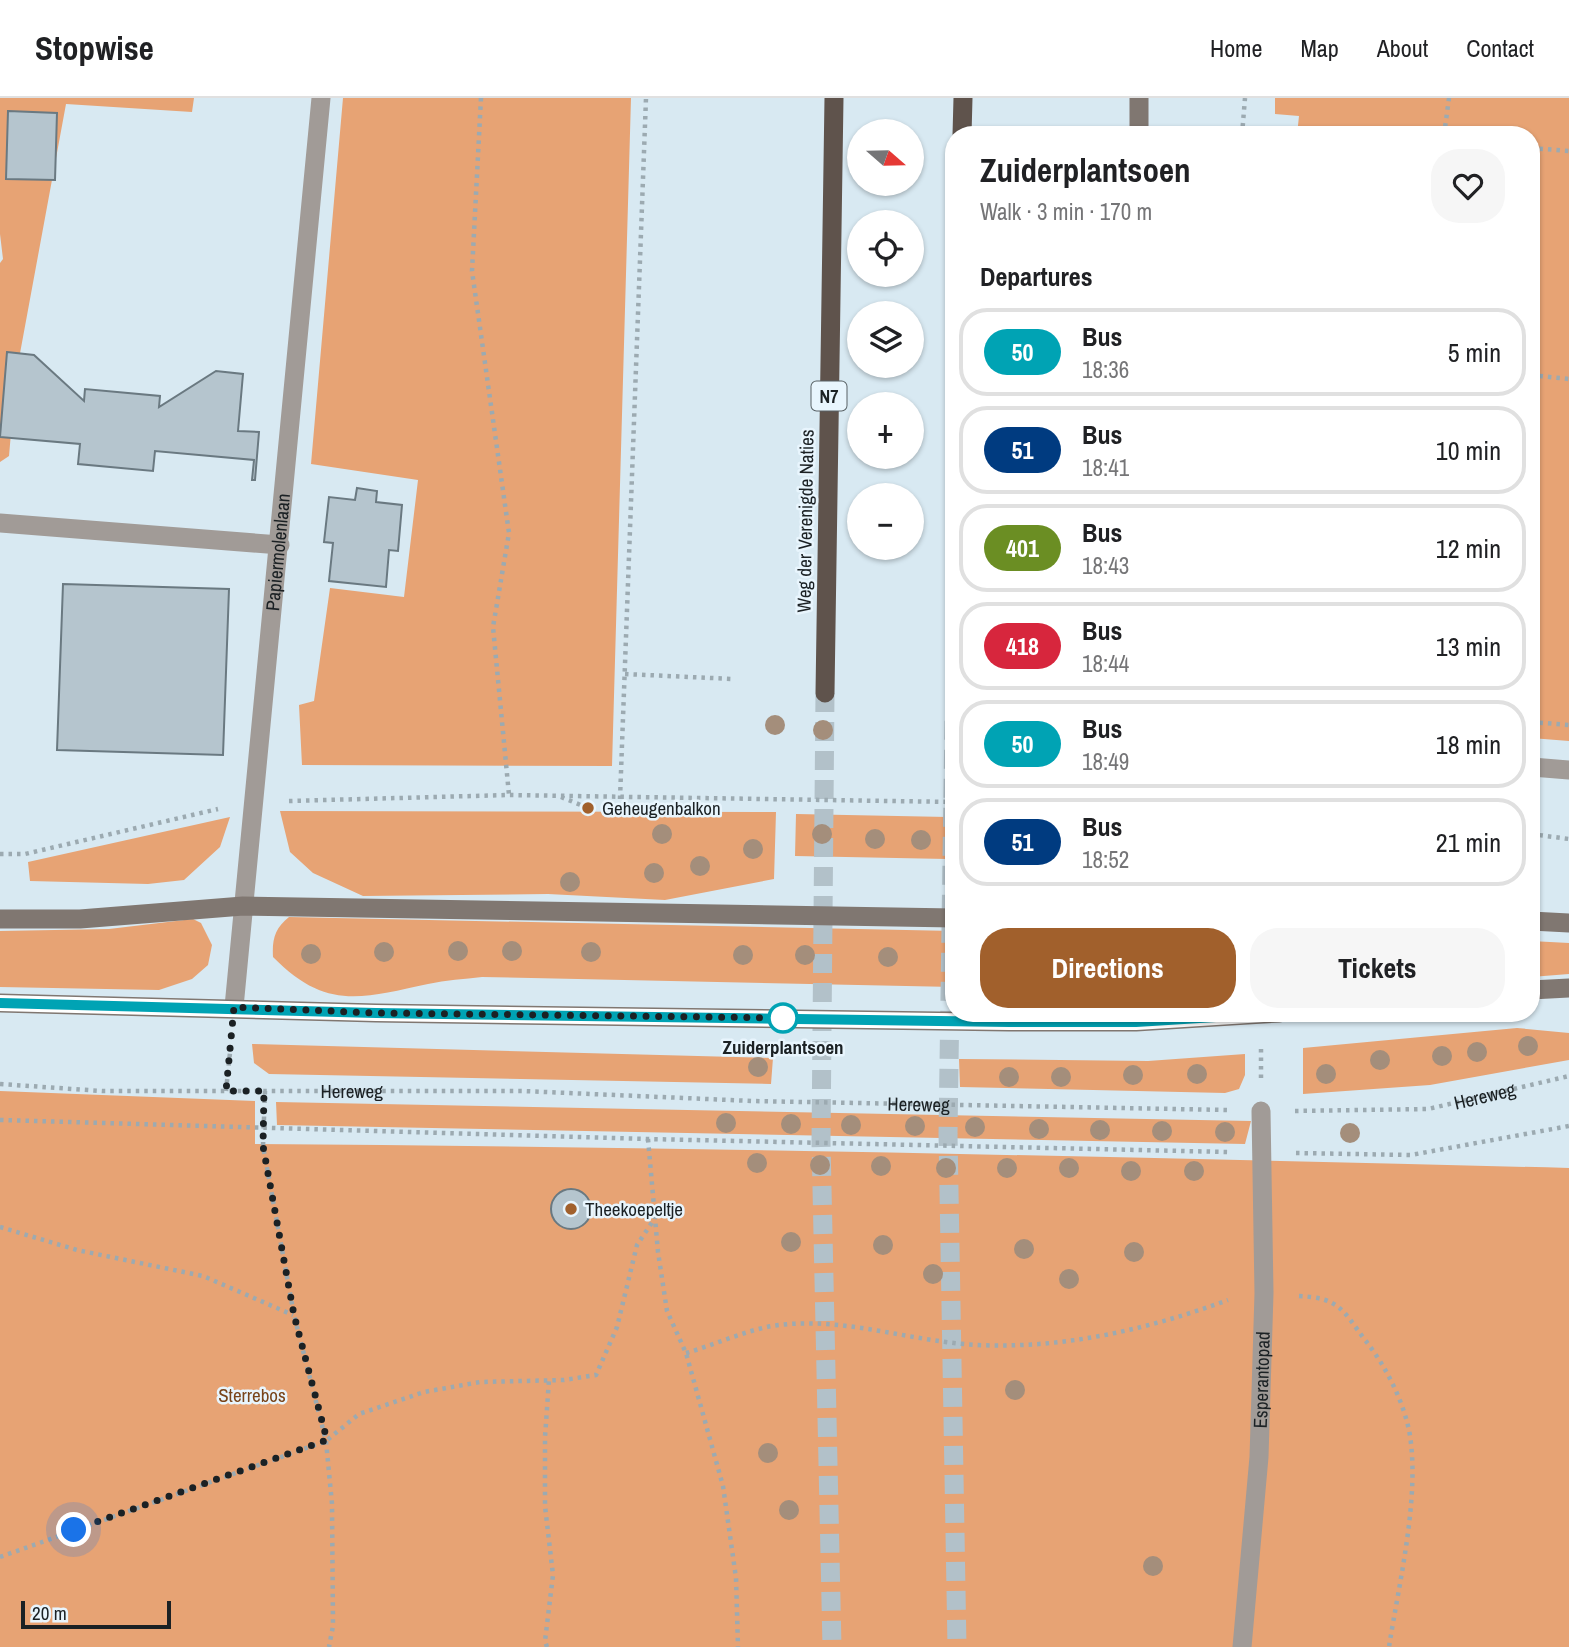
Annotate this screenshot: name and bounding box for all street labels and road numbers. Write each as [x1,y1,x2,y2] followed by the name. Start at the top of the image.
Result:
[812,382,846,410] road number: N7
[790,429,820,613] street label: Weg der Verenigde Naties
[259,492,296,612] street label: Papiermolenlaan
[1451,1076,1518,1116] street label: Hereweg
[321,1078,383,1104] street label: Hereweg
[887,1091,950,1118] street label: Hereweg
[1247,1331,1276,1429] street label: Esperantopad

